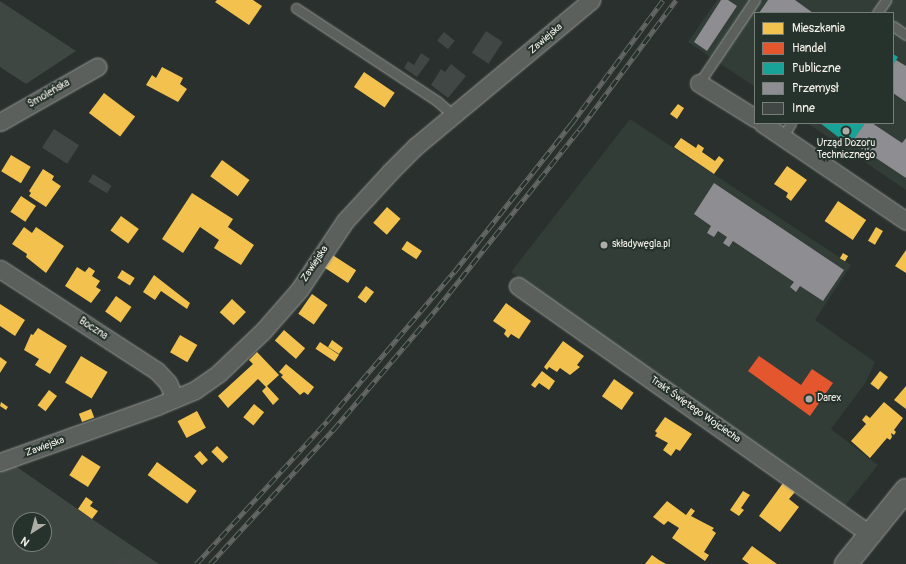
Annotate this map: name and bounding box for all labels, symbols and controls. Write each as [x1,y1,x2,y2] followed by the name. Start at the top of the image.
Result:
[754,12,894,124] legend
[527,21,565,57] street label: Zawiejska
[792,21,845,36] text: Mieszkania
[792,41,826,56] text: Handel
[792,61,841,76] text: Publiczne
[26,77,72,111] street label: Smoleńska
[792,81,839,96] text: Przemysł
[792,101,815,116] text: Inne
[841,126,851,136] marker: Urząd Dozoru Technicznego
[817,137,875,160] place label: Urząd Dozoru Technicznego
[612,239,670,251] place label: składywęgla.pl
[599,240,609,250] marker: składywęgla.pl
[299,244,331,284] street label: Zawiejska
[76,315,110,343] street label: Boczna
[648,374,742,446] street label: Trakt Świętego Wojciecha
[817,393,841,405] place label: Darex
[804,394,814,404] marker: Darex
[24,434,66,460] street label: Zawiejska
[12,512,52,552] north arrow
[18,534,32,549] text: N

